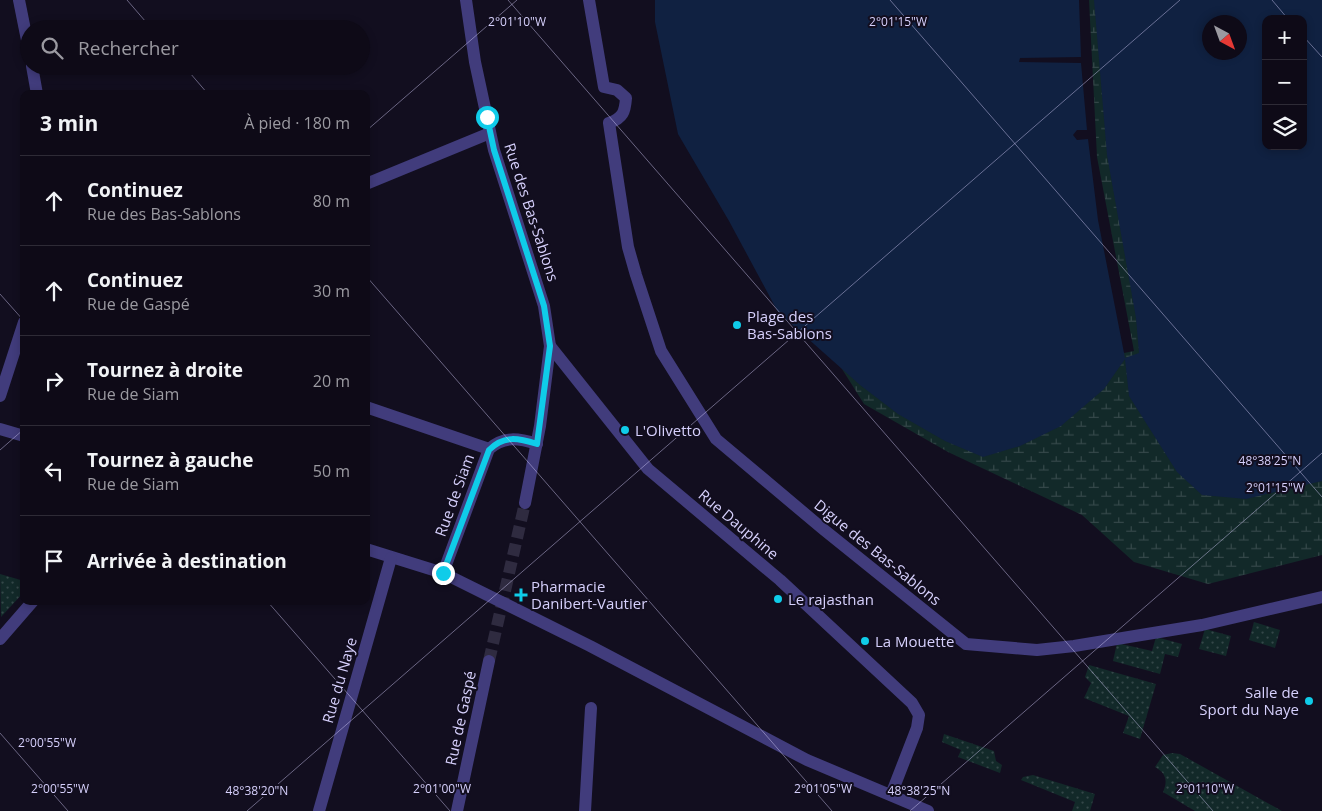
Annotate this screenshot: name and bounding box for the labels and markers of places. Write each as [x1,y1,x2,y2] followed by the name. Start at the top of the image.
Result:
[747,306,832,343] place label: Plage des Bas-Sablons
[731,319,743,331] marker: Plage des Bas-Sablons
[635,420,701,440] place label: L'Olivetto
[619,424,631,436] marker: L'Olivetto
[531,576,647,613] place label: Pharmacie Danibert-Vautier
[515,589,527,601] marker: Pharmacie Danibert-Vautier
[788,589,874,609] place label: Le rajasthan
[772,593,784,605] marker: Le rajasthan
[875,631,954,651] place label: La Mouette
[859,635,871,647] marker: La Mouette
[1199,682,1299,719] place label: Salle de Sport du Naye
[1303,695,1315,707] marker: Salle de Sport du Naye

